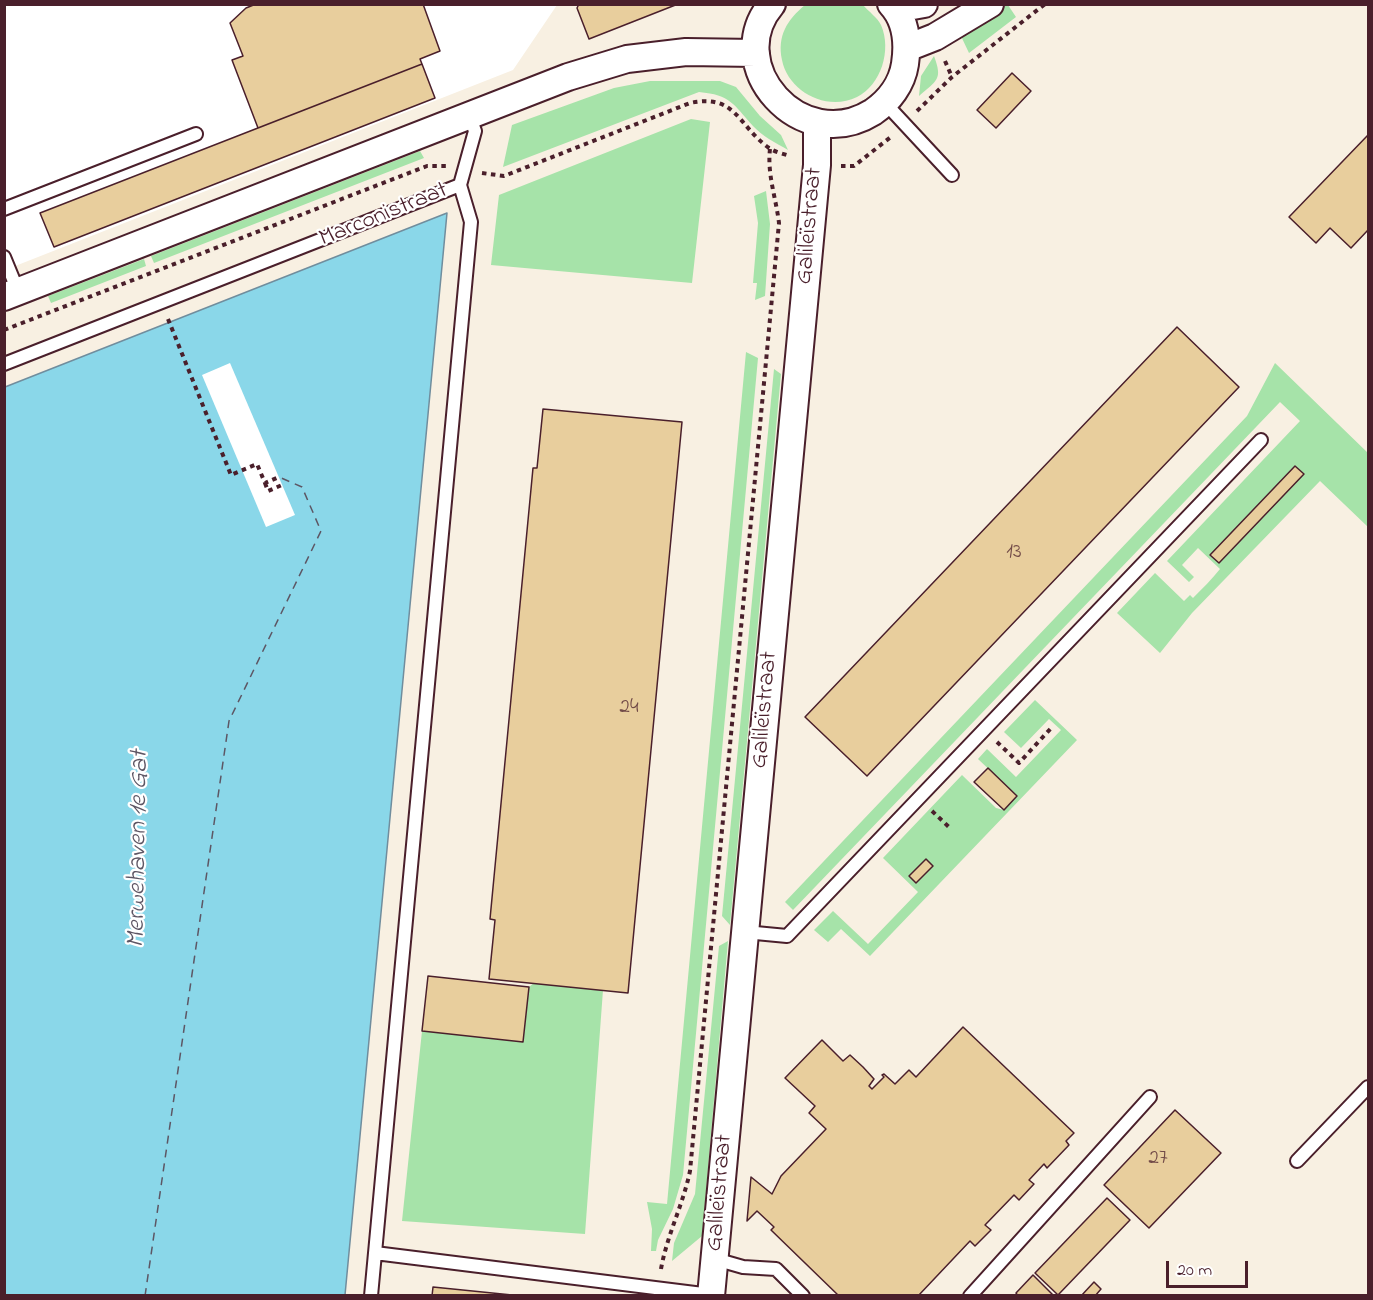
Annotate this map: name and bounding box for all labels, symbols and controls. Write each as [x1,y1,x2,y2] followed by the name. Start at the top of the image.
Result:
[792,166,830,286] street label: Galileïstraat
[316,177,452,255] street label: Marconistraat
[1006,541,1022,567] house number: 13
[747,650,785,770] street label: Galileïstraat
[619,696,639,722] house number: 24
[123,750,157,948] water label: Merwehaven 1e Gat
[702,1133,740,1253] street label: Galileïstraat
[1148,1147,1168,1173] house number: 27
[1169,1249,1252,1287] scale bar
[1177,1258,1212,1284] text: 20 m

